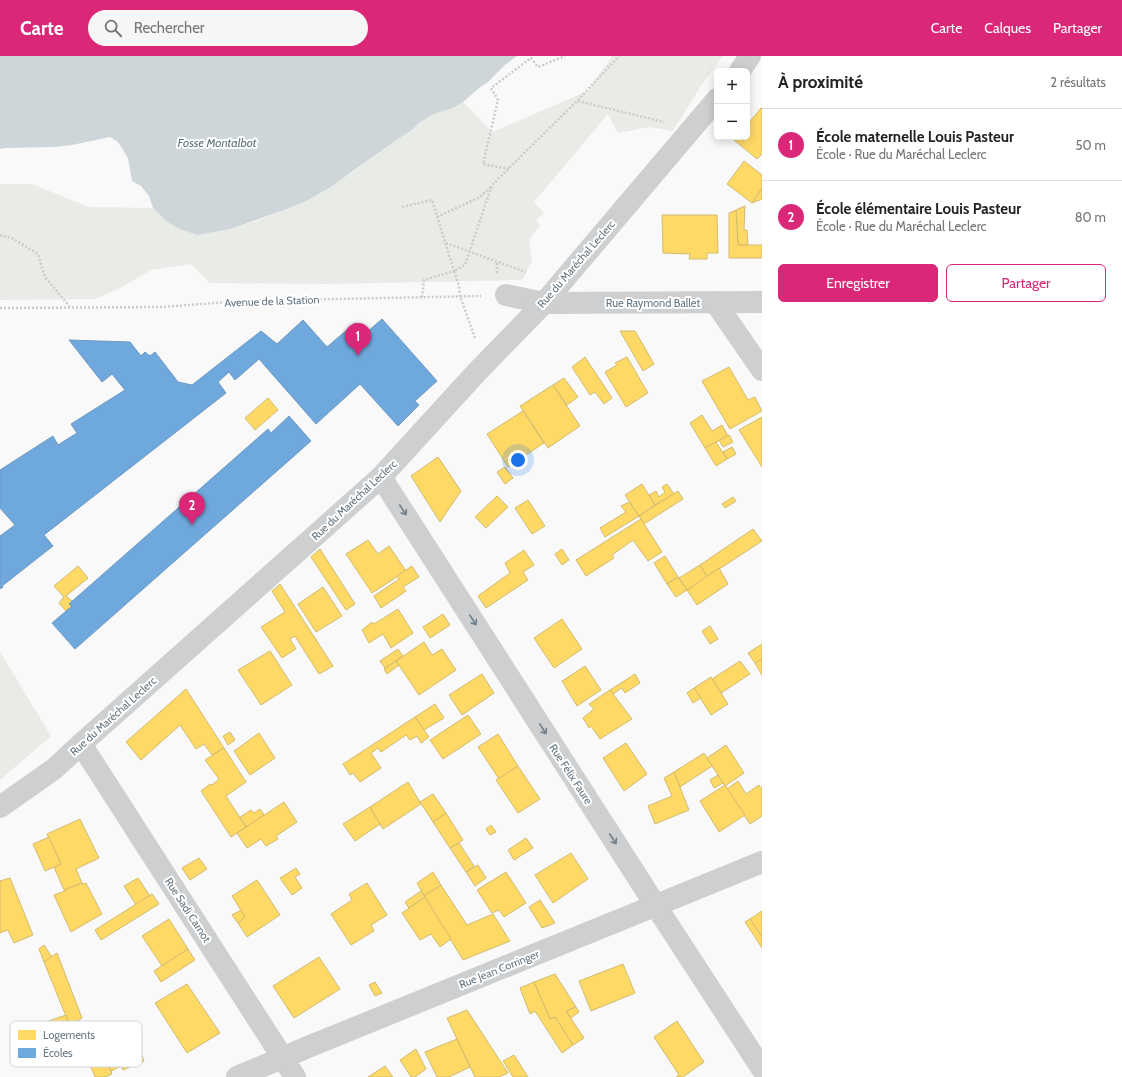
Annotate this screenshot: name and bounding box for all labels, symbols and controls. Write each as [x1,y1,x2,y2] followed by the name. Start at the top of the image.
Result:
[88,10,368,46] search box
[20,17,64,40] text: Carte
[102,17,124,39] icon: search
[134,19,205,37] text: Rechercher
[931,19,962,37] text: Carte
[984,19,1031,37] text: Calques
[1053,19,1102,37] text: Partager
[714,68,750,140] map controls
[714,68,750,104] button: +
[778,72,863,92] text: À proximité
[1050,74,1106,90] text: 2 résultats
[714,104,750,140] button: −
[816,128,1014,146] text: École maternelle Louis Pasteur
[178,135,257,150] water label: Fosse Montalbot
[789,137,793,153] text: 1
[1076,137,1106,153] text: 50 m
[816,146,987,162] text: École · Rue du Maréchal Leclerc
[816,200,1021,218] text: École élémentaire Louis Pasteur
[788,209,794,225] text: 2
[1075,209,1106,225] text: 80 m
[534,217,618,311] street label: Rue du Maréchal Leclerc
[816,218,987,234] text: École · Rue du Maréchal Leclerc
[778,264,938,302] button: Enregistrer
[946,264,1106,302] button: Partager
[224,292,320,310] street label: Avenue de la Station
[606,296,700,310] street label: Rue Raymond Ballet
[345,323,371,356] pin: 1
[508,450,528,470] your location
[308,457,400,543] street label: Rue du Maréchal Leclerc
[179,492,205,525] pin: 2
[399,504,407,516] one-way arrow
[469,614,477,626] one-way arrow
[67,673,159,759] street label: Rue du Maréchal Leclerc
[539,723,547,735] one-way arrow
[546,741,596,807] street label: Rue Félix Faure
[609,833,617,844] one-way arrow
[162,875,214,945] street label: Rue Sadi Carnot
[457,946,542,991] street label: Rue Jean Corringer
[10,1021,142,1067] legend
[43,1028,96,1042] text: Logements
[43,1046,73,1060] text: Écoles

